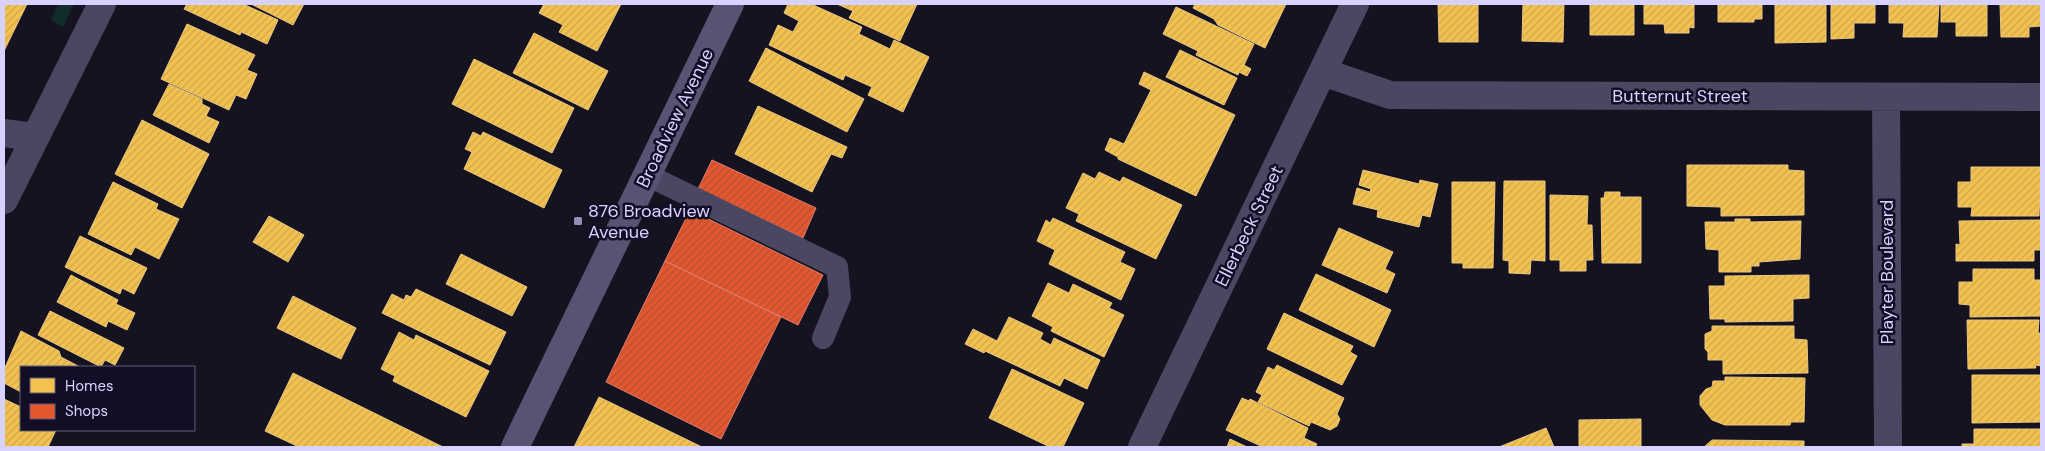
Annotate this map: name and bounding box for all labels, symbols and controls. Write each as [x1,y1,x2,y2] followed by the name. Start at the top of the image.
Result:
[631,44,719,192] street label: Broadview Avenue
[1612,84,1748,108] street label: Butternut Street
[1209,162,1289,290] street label: Ellerbeck Street
[588,199,710,244] place label: 876 Broadview Avenue
[1875,200,1899,344] street label: Playter Boulevard
[572,215,584,227] marker: 876 Broadview Avenue
[20,366,195,431] legend
[65,376,114,396] text: Homes
[65,401,108,421] text: Shops

